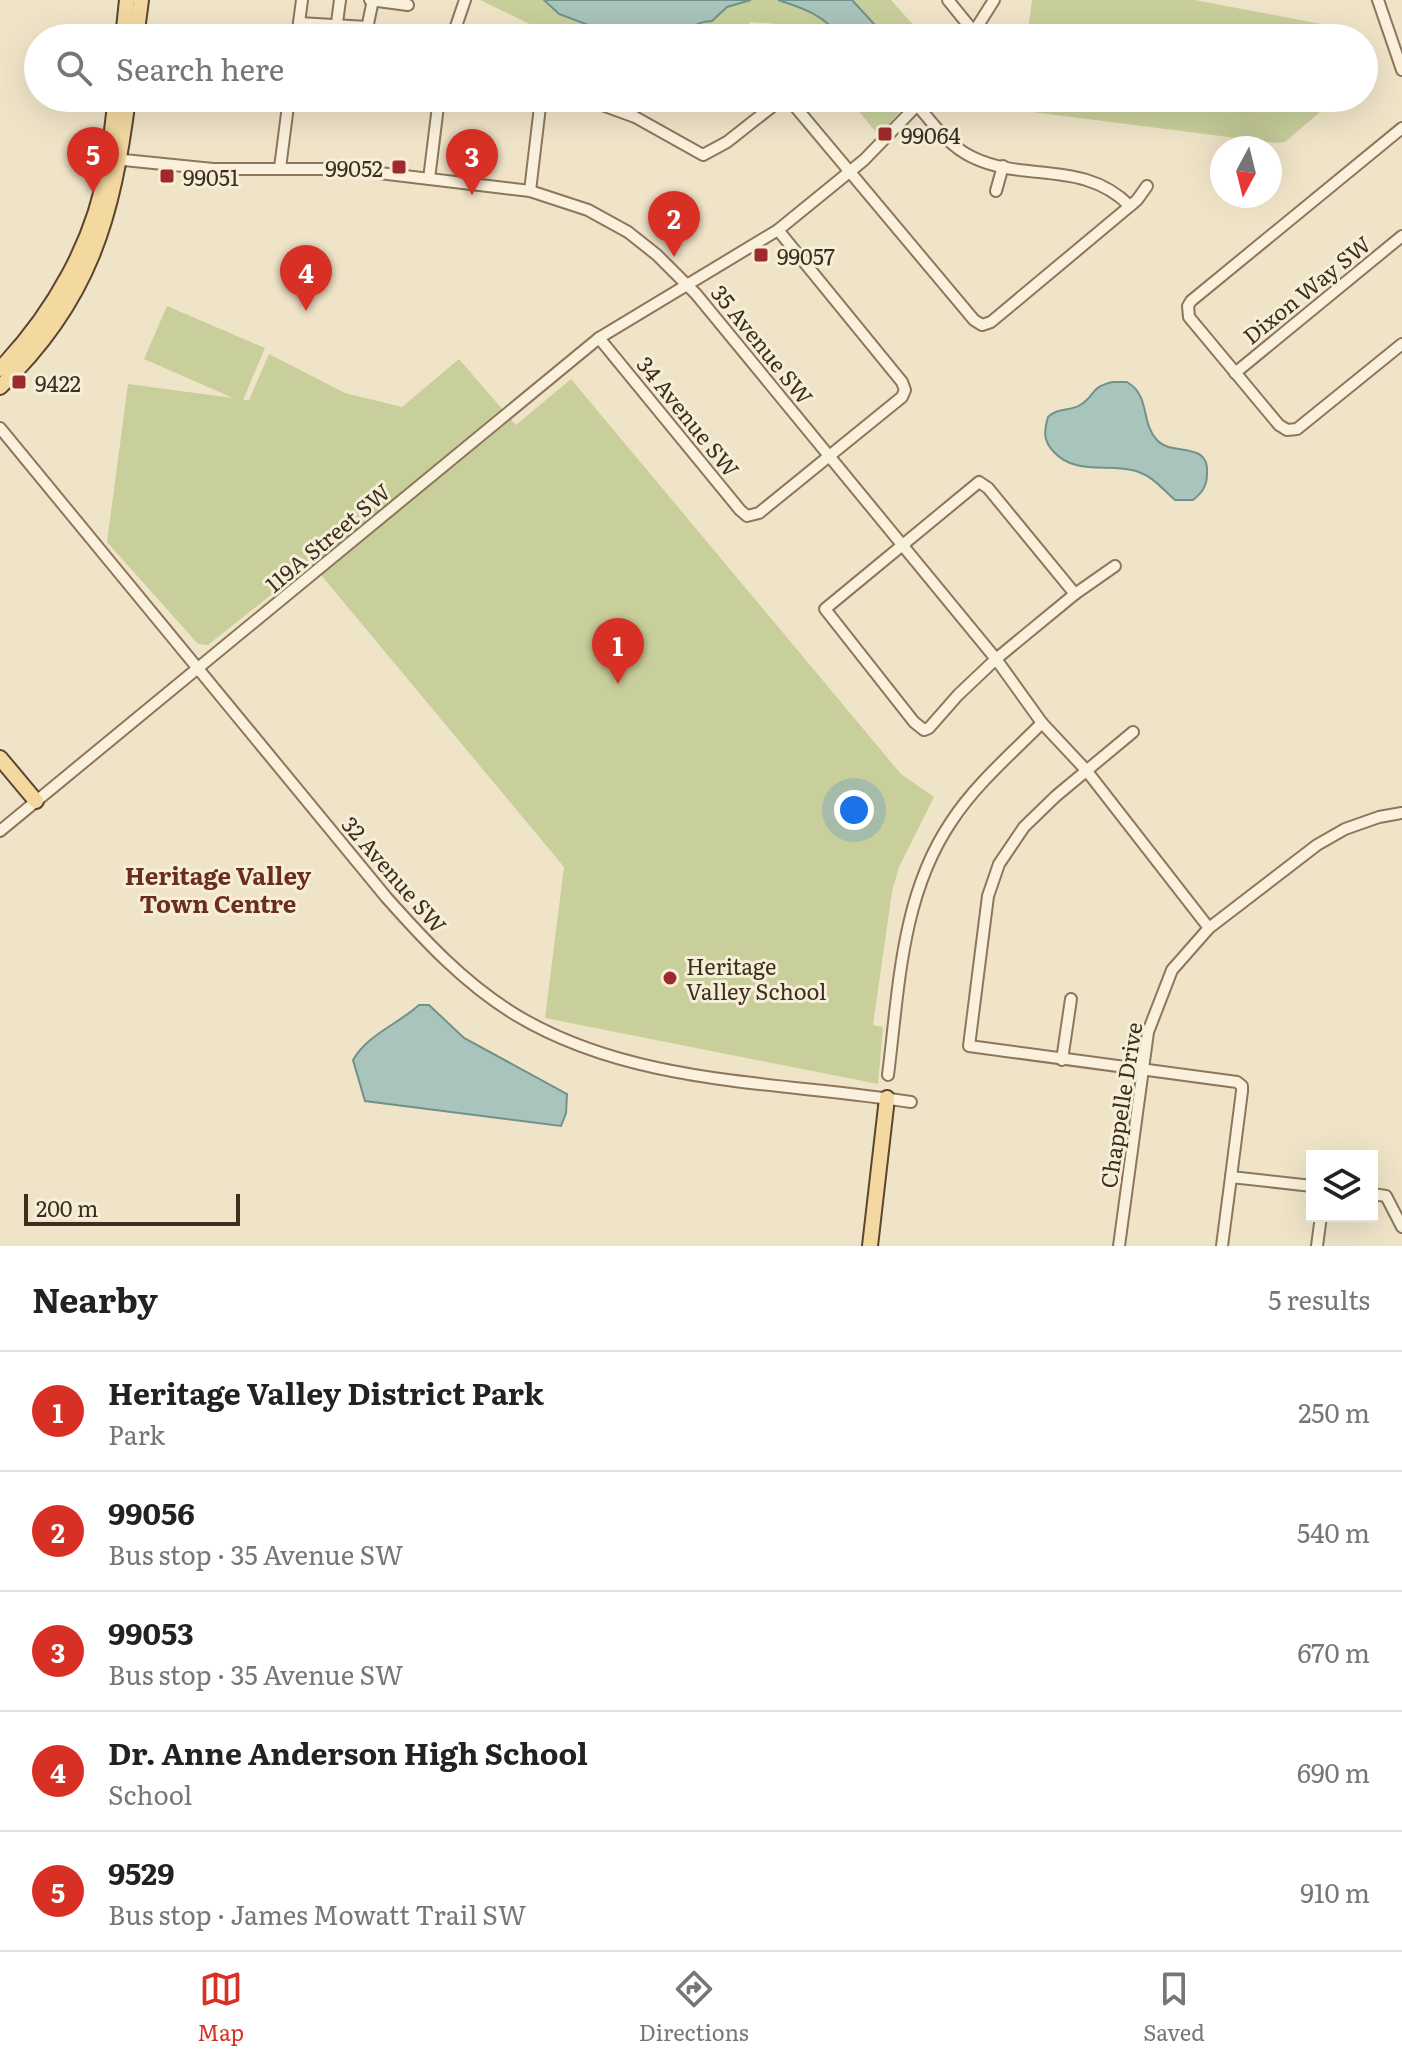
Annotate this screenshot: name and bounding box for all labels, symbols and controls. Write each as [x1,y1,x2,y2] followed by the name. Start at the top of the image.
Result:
[24,24,1378,112] search box
[52,46,96,90] icon: search
[116,46,284,90] text: Search here
[901,118,961,151] place label: 99064
[876,125,894,143] marker: 99064
[67,127,119,193] pin: 5
[446,129,498,195] pin: 3
[1210,136,1282,208] north arrow
[325,151,383,184] place label: 99052
[390,158,408,176] marker: 99052
[183,160,239,193] place label: 99051
[158,167,176,185] marker: 99051
[648,191,700,257] pin: 2
[1235,227,1377,351] street label: Dixon Way SW
[777,239,835,272] place label: 99057
[280,245,332,311] pin: 4
[752,246,770,264] marker: 99057
[704,277,822,411] street label: 35 Avenue SW
[630,348,748,484] street label: 34 Avenue SW
[35,366,81,399] place label: 9422
[10,373,28,391] marker: 9422
[257,475,397,599] street label: 119A Street SW
[592,618,644,684] pin: 1
[834,790,874,830] your location
[335,808,455,940] street label: 32 Avenue SW
[125,857,312,920] district label: Heritage Valley Town Centre
[686,949,827,1007] place label: Heritage Valley School
[661,969,679,987] marker: Heritage Valley School
[1091,1020,1149,1190] street label: Chappelle Drive
[1306,1150,1378,1222] map controls
[1306,1150,1378,1222] button: layers
[24,1190,240,1226] scale bar
[36,1191,98,1224] text: 200 m
[32,1273,158,1323] text: Nearby
[1268,1279,1370,1318] text: 5 results
[108,1370,544,1414] text: Heritage Valley District Park
[53,1392,63,1431] text: 1
[1298,1392,1370,1431] text: 250 m
[108,1414,165,1453] text: Park
[108,1490,195,1534] text: 99056
[51,1512,65,1551] text: 2
[1297,1512,1370,1551] text: 540 m
[108,1534,403,1573] text: Bus stop · 35 Avenue SW
[108,1610,194,1654] text: 99053
[51,1632,65,1671] text: 3
[1297,1632,1370,1671] text: 670 m
[108,1654,403,1693] text: Bus stop · 35 Avenue SW
[108,1730,588,1774] text: Dr. Anne Anderson High School
[50,1752,66,1791] text: 4
[1297,1752,1370,1791] text: 690 m
[108,1774,192,1813] text: School
[108,1850,174,1894] text: 9529
[51,1872,65,1911] text: 5
[1300,1872,1370,1911] text: 910 m
[108,1894,526,1933] text: Bus stop · James Mowatt Trail SW
[197,1967,244,2048] tab: Map
[639,1967,749,2048] tab: Directions
[1143,1967,1205,2048] tab: Saved

